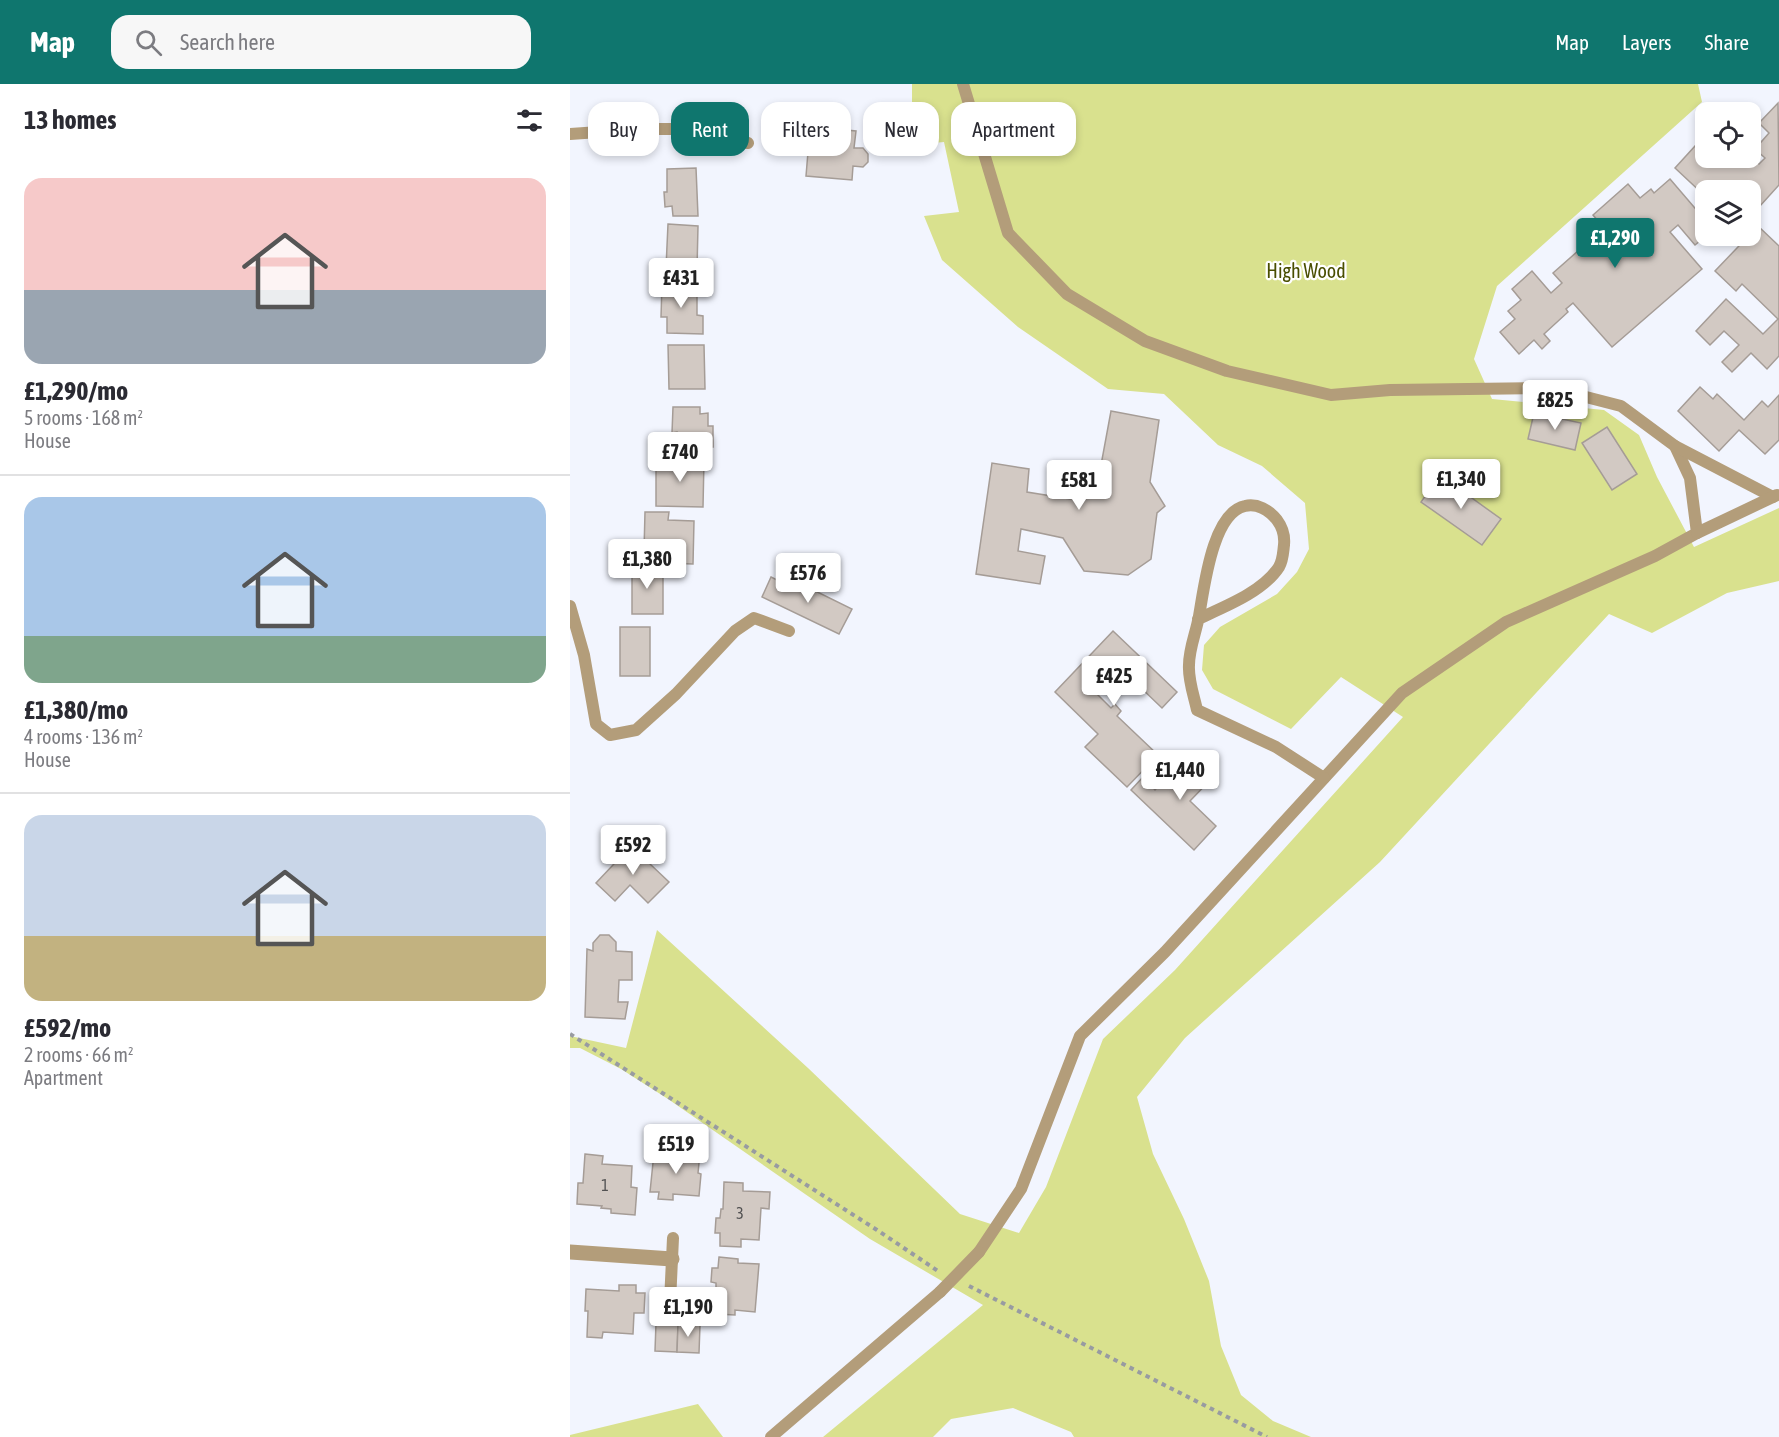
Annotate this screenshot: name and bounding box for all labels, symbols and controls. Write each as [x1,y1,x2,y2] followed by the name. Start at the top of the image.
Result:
[111,15,531,69] search box
[30,26,75,58] text: Map
[132,26,165,59] icon: search
[180,29,275,55] text: Search here
[1555,30,1589,54] text: Map
[1622,30,1672,54] text: Layers
[1705,30,1749,54] text: Share
[588,102,659,156] chip: Buy
[671,102,749,156] chip: Rent
[761,102,851,156] chip: Filters
[863,102,939,156] chip: New
[951,102,1076,156] chip: Apartment
[1695,102,1761,246] map controls
[1695,102,1761,168] button: locate
[513,104,546,137] icon: filters
[24,105,117,135] text: 13 homes
[1695,180,1761,246] button: layers
[231,217,339,325] icon: home
[1566,218,1664,269] pin: £1,290
[1590,226,1640,249] text: £1,290
[645,258,717,309] pin: £431
[1266,259,1346,282] park label: High Wood
[663,266,699,289] text: £431
[24,376,128,406] text: £1,290/mo
[1519,380,1591,431] pin: £825
[1537,388,1573,411] text: £825
[24,406,143,429] text: 5 rooms · 168 m²
[24,429,71,452] text: House
[644,432,716,483] pin: £740
[662,440,698,463] text: £740
[1412,459,1510,510] pin: £1,340
[1043,460,1115,511] pin: £581
[1436,467,1486,490] text: £1,340
[1061,468,1097,491] text: £581
[231,536,339,644] icon: home
[598,539,696,590] pin: £1,380
[622,547,672,570] text: £1,380
[772,553,844,604] pin: £576
[790,561,826,584] text: £576
[1078,656,1150,707] pin: £425
[1096,664,1132,687] text: £425
[24,695,128,725] text: £1,380/mo
[24,725,143,748] text: 4 rooms · 136 m²
[24,748,71,771] text: House
[1131,750,1229,801] pin: £1,440
[1155,758,1205,781] text: £1,440
[597,825,669,876] pin: £592
[615,833,651,856] text: £592
[231,854,339,962] icon: home
[24,1013,111,1043] text: £592/mo
[24,1043,134,1066] text: 2 rooms · 66 m²
[24,1066,103,1089] text: Apartment
[640,1124,712,1175] pin: £519
[658,1132,694,1155] text: £519
[601,1176,609,1194] house number: 1
[736,1204,744,1222] house number: 3
[639,1287,737,1338] pin: £1,190
[663,1295,713,1318] text: £1,190

